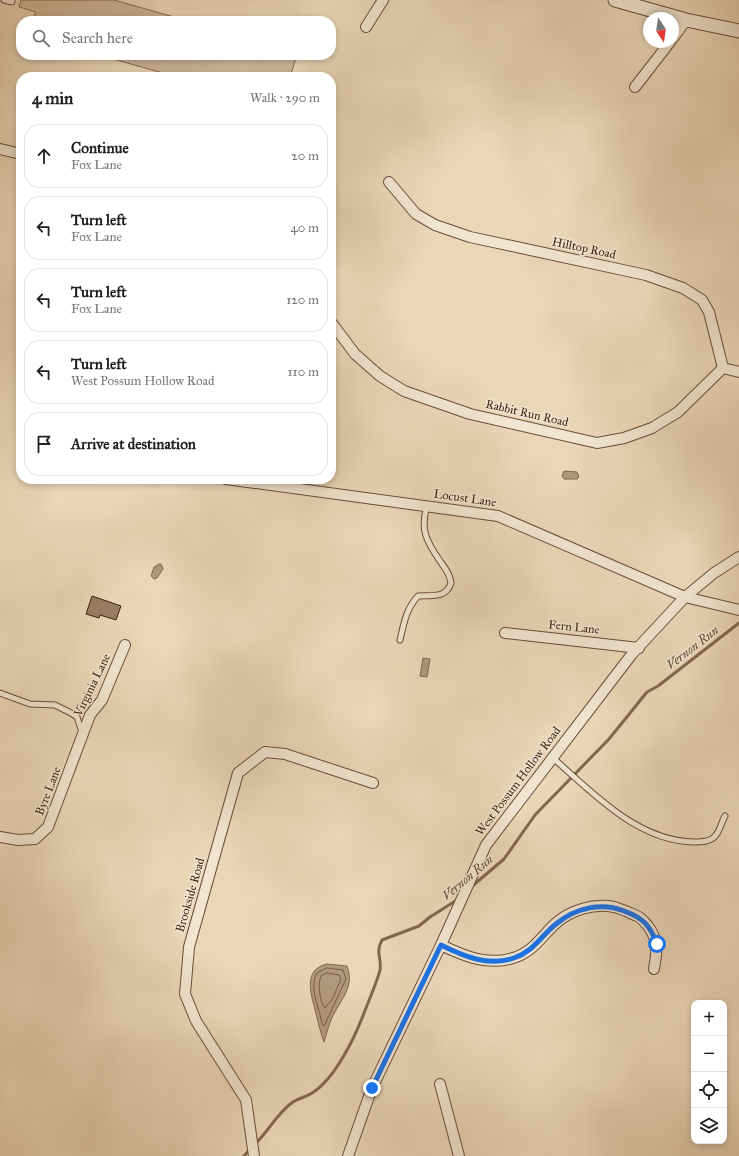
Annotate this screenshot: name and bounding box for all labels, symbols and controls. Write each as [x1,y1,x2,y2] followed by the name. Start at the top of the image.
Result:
[643,12,679,48] north arrow
[16,16,336,60] search box
[30,27,52,49] icon: search
[62,29,133,47] text: Search here
[32,88,73,109] text: 4 min
[250,90,320,106] text: Walk · 290 m
[71,139,129,157] text: Continue
[33,145,55,167] icon: ahead
[291,148,319,164] text: 20 m
[71,157,122,173] text: Fox Lane
[71,211,127,229] text: Turn left
[33,217,55,239] icon: left
[290,220,319,236] text: 40 m
[71,229,122,245] text: Fox Lane
[551,234,617,262] street label: Hilltop Road
[71,283,127,301] text: Turn left
[33,289,55,311] icon: left
[286,292,319,308] text: 120 m
[71,301,122,317] text: Fox Lane
[71,355,127,373] text: Turn left
[33,361,55,383] icon: left
[287,364,319,380] text: 110 m
[71,373,215,389] text: West Possum Hollow Road
[484,397,570,429] street label: Rabbit Run Road
[33,433,55,455] icon: arrive
[71,435,196,453] text: Arrive at destination
[433,487,497,509] street label: Locust Lane
[548,617,600,637] street label: Fern Lane
[663,622,722,673] water label: Vernon Run
[70,651,114,720] street label: Virginia Lane
[473,724,563,838] street label: West Possum Hollow Road
[32,765,64,817] street label: Byre Lane
[439,852,497,904] water label: Vernon Run
[173,856,207,934] street label: Brookside Road
[648,935,666,953] route start
[691,1000,727,1144] map controls
[691,1000,727,1036] button: +
[691,1036,727,1072] button: −
[691,1072,727,1108] button: locate
[363,1079,381,1097] route end
[691,1108,727,1144] button: layers

